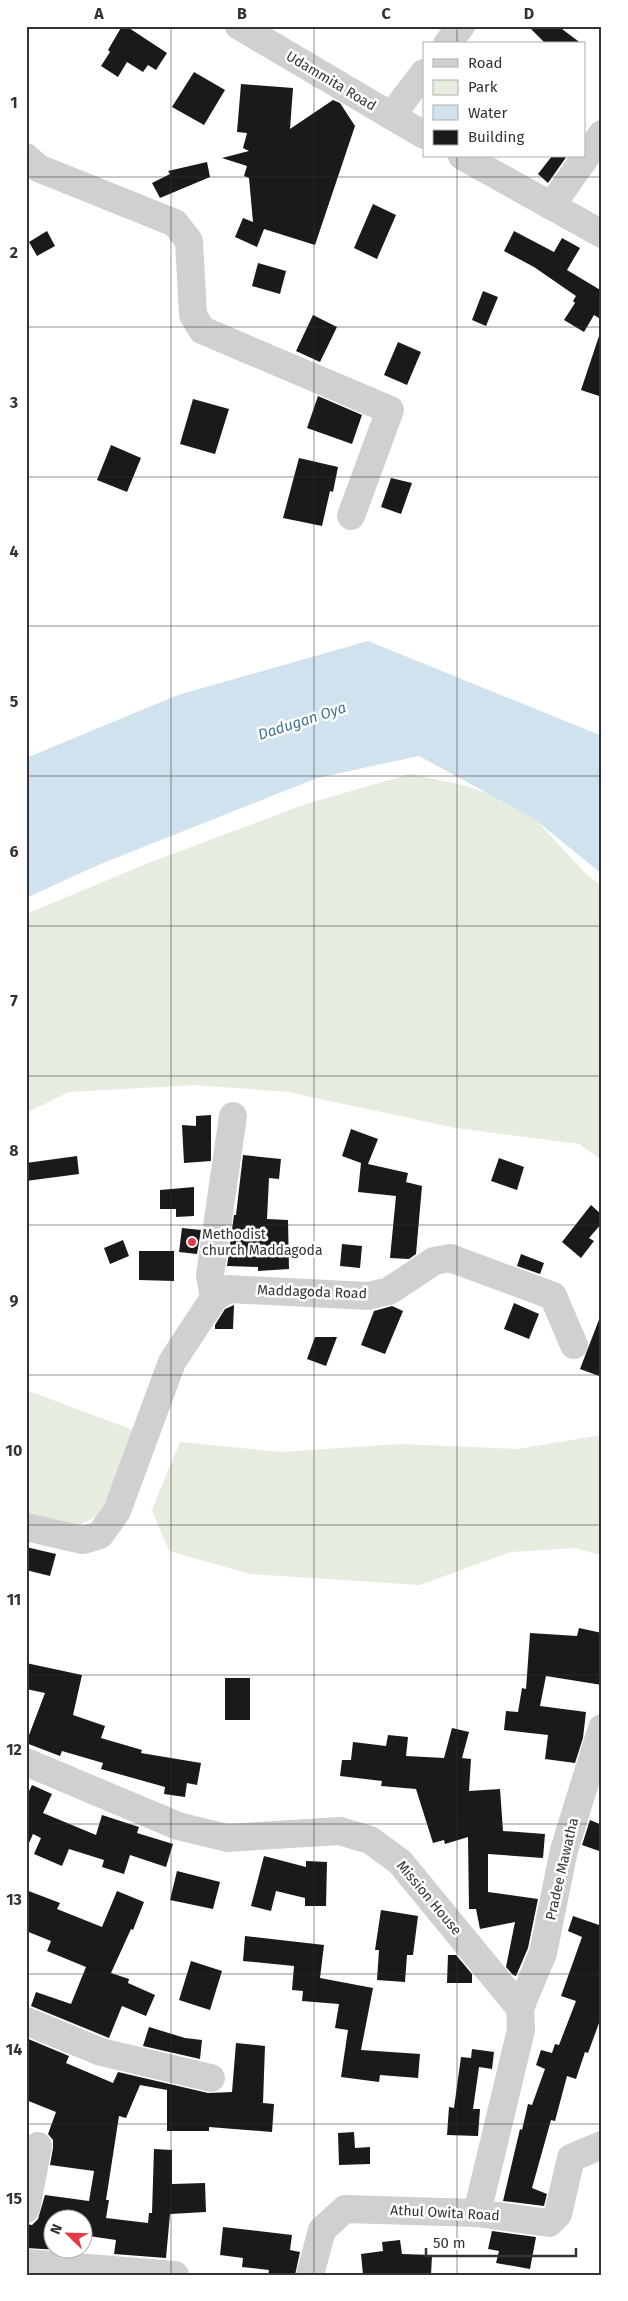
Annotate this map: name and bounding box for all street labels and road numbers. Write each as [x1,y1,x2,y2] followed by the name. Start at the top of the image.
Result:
[283,48,379,114] street label: Udammita Road
[257,1282,367,1302] street label: Maddagoda Road
[542,1816,582,1922] street label: Pradee Mawatha
[393,1857,465,1939] street label: Mission House
[390,2202,500,2224] street label: Athul Owita Road

